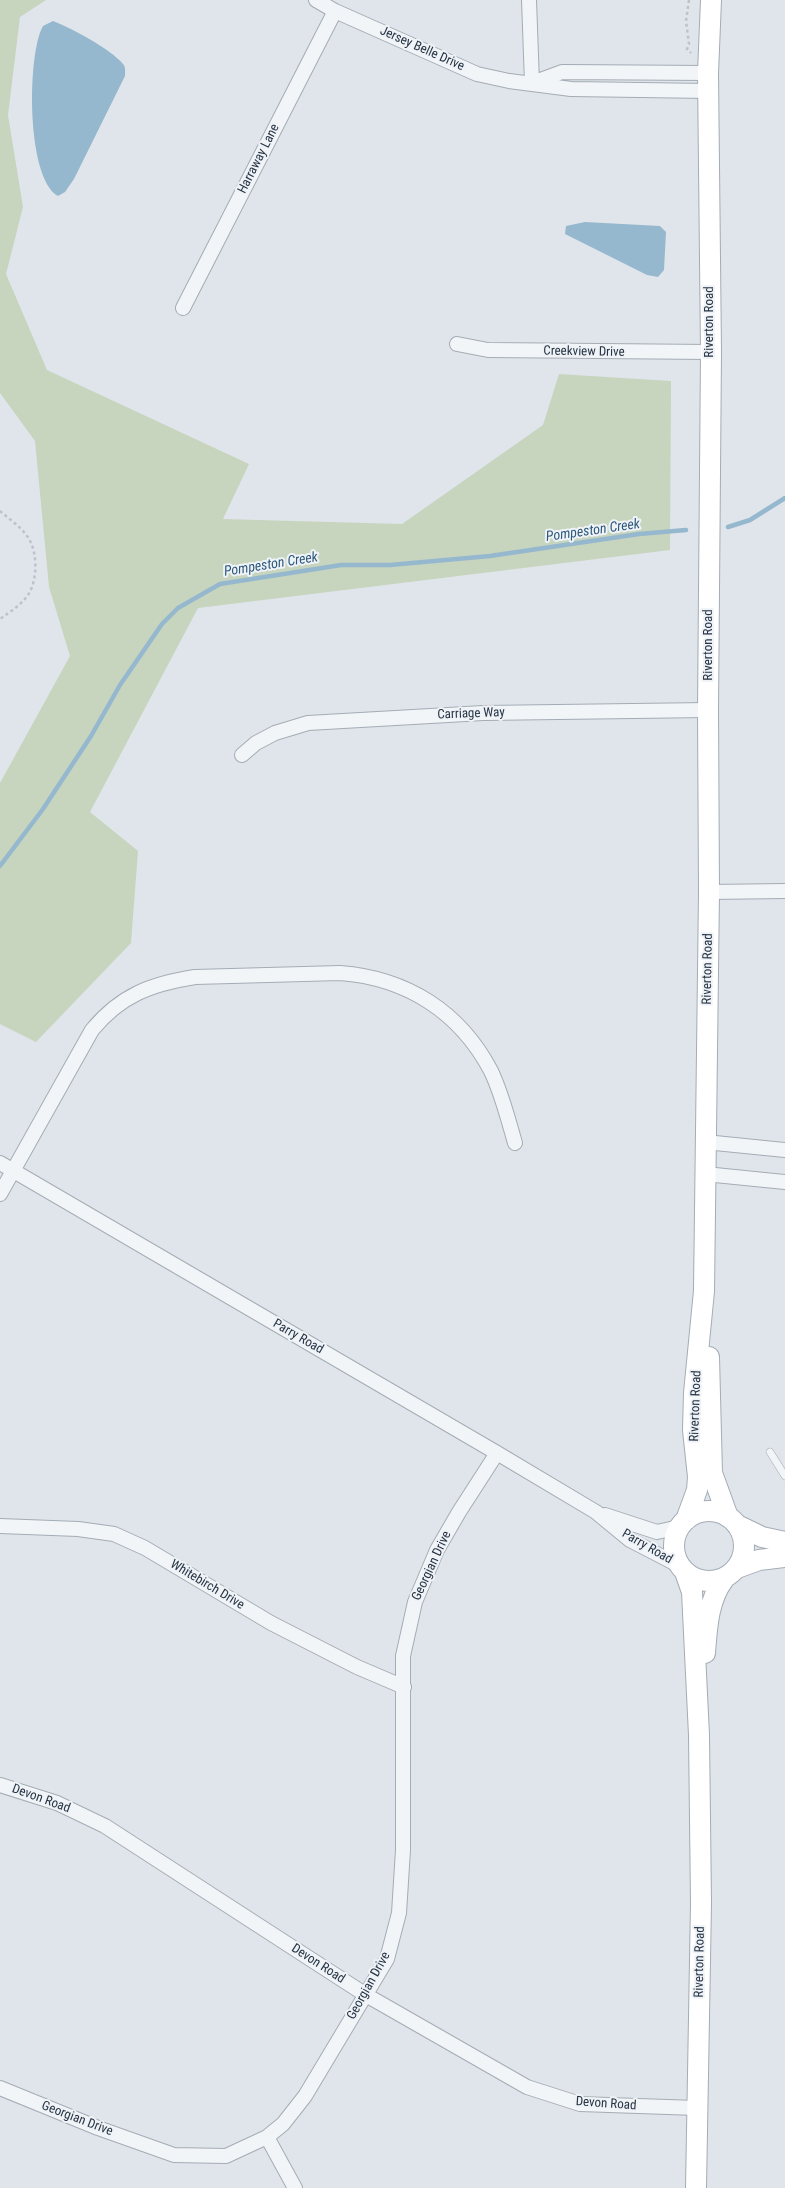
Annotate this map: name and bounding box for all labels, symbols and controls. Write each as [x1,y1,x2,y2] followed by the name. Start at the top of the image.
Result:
[377,23,467,75] street label: Jersey Belle Drive
[235,122,283,196] street label: Harraway Lane
[702,286,718,358] street label: Riverton Road
[543,343,625,361] street label: Creekview Drive
[545,516,641,546] water label: Pompeston Creek
[223,549,319,581] water label: Pompeston Creek
[701,609,717,681] street label: Riverton Road
[437,705,505,723] street label: Carriage Way
[700,933,716,1005] street label: Riverton Road
[270,1316,326,1358] street label: Parry Road
[687,1370,705,1442] street label: Riverton Road
[619,1526,675,1568] street label: Parry Road
[409,1529,455,1603] street label: Georgian Drive
[167,1557,247,1613] street label: Whitebirch Drive
[10,1781,72,1817] street label: Devon Road
[692,1926,708,1998] street label: Riverton Road
[288,1941,348,1987] street label: Devon Road
[344,1949,394,2023] street label: Georgian Drive
[575,2094,637,2114] street label: Devon Road
[39,2098,115,2140] street label: Georgian Drive

